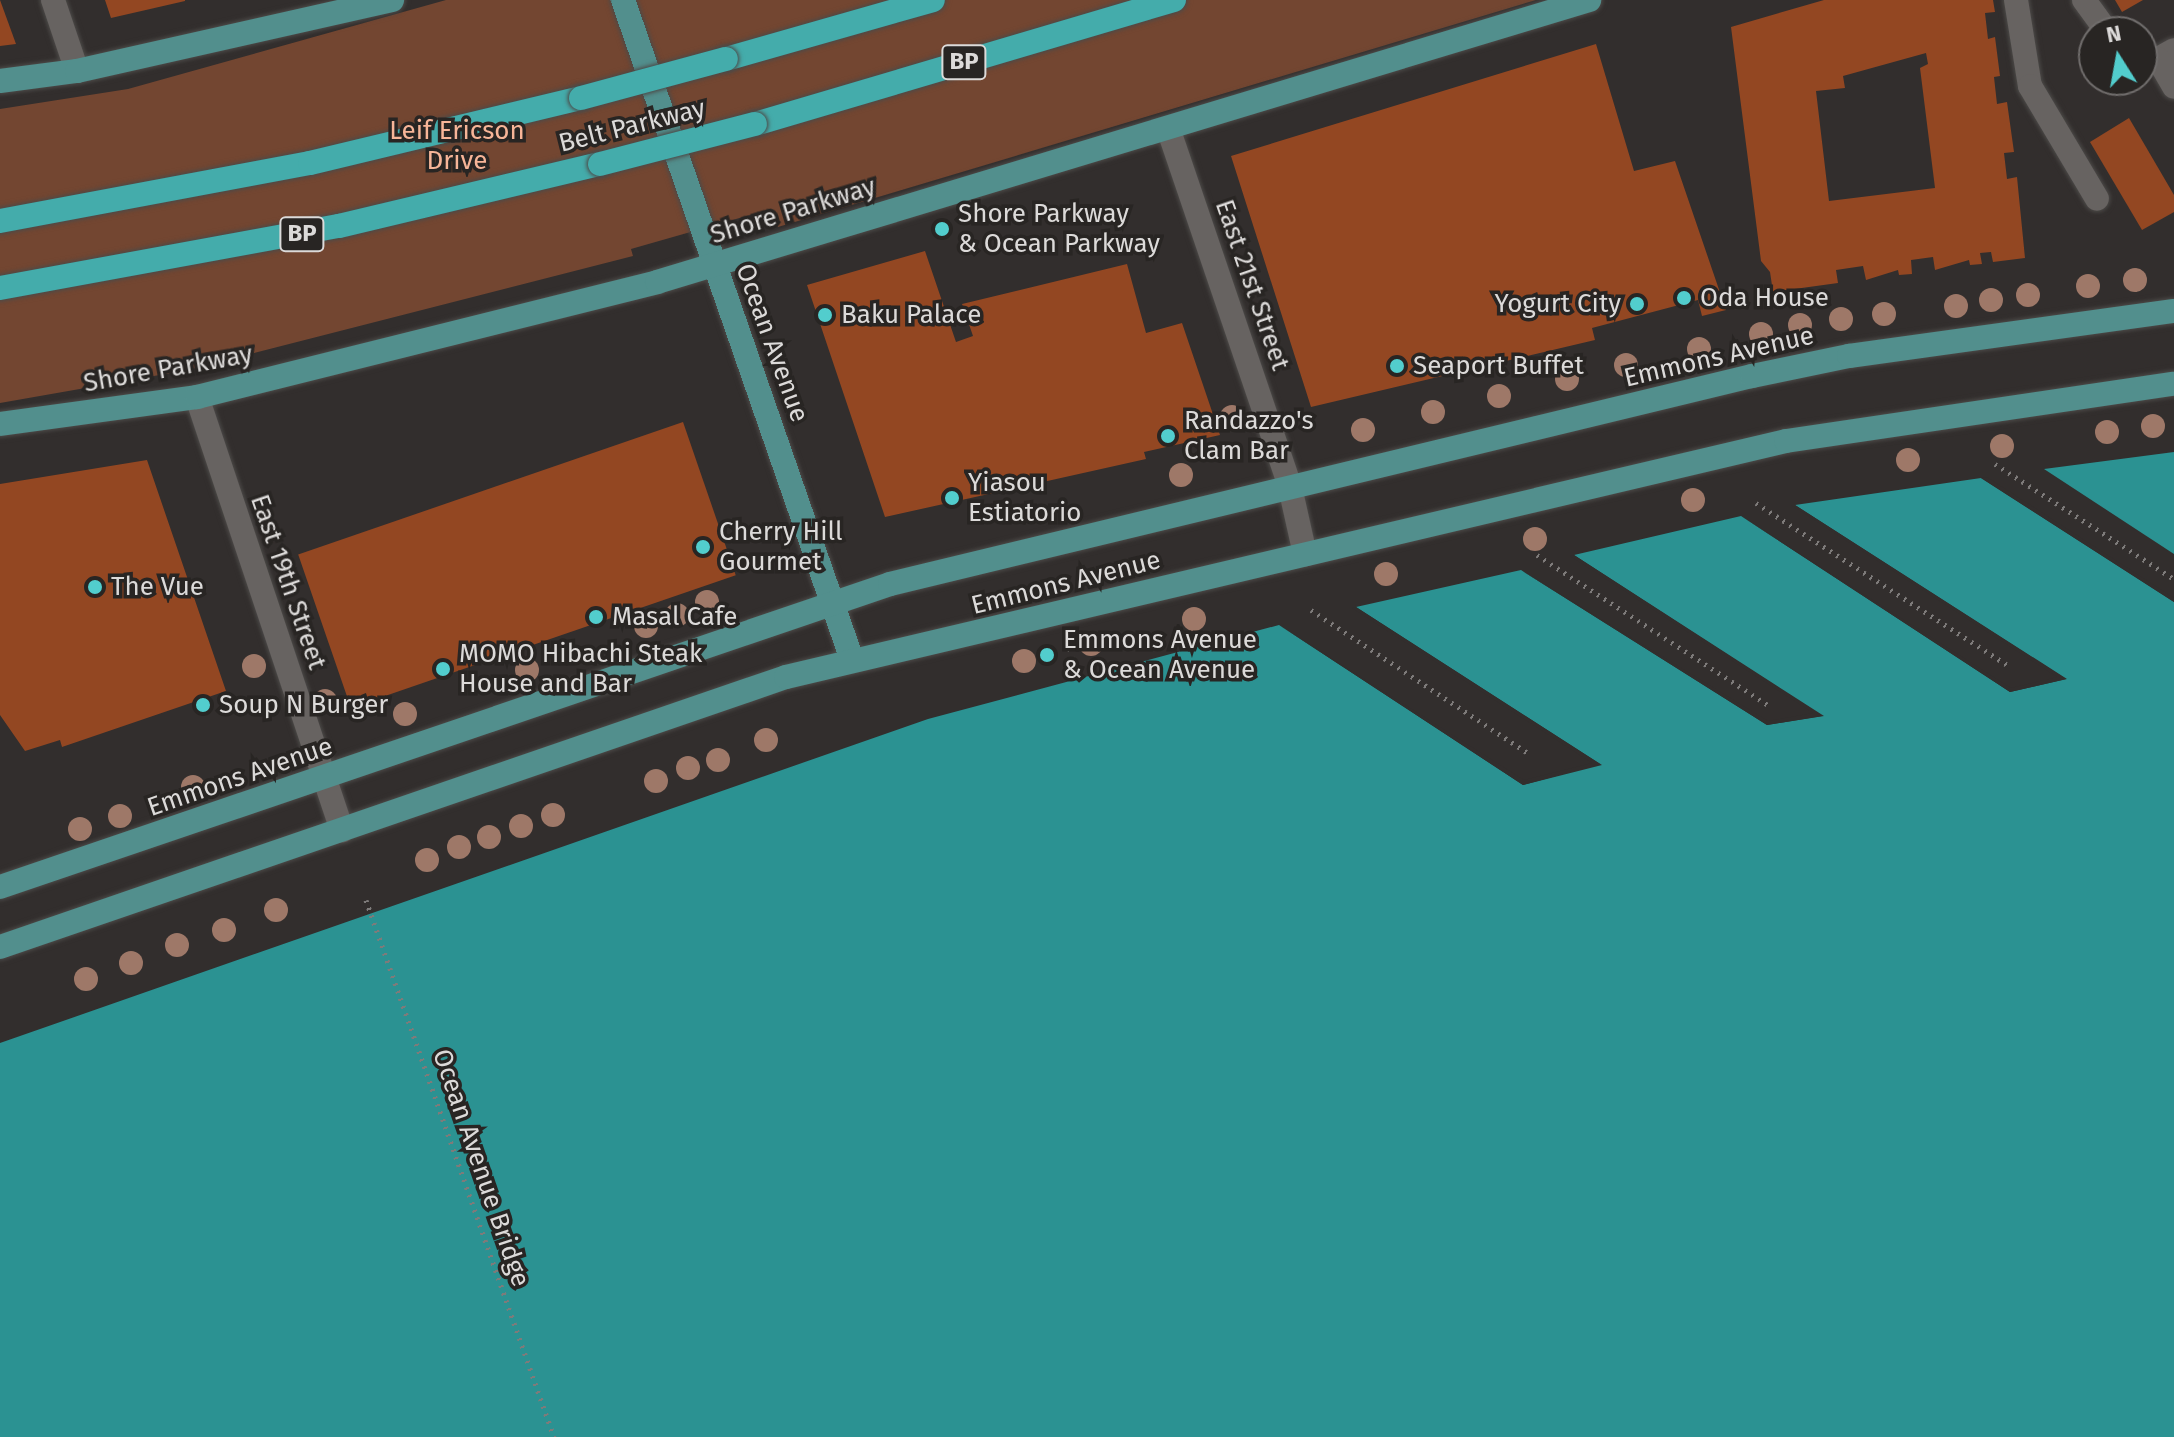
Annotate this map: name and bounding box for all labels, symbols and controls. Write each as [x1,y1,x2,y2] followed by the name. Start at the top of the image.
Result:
[2078,16,2158,96] north arrow
[2104,19,2123,49] text: N
[940,42,988,82] road number: BP
[555,93,709,159] street label: Belt Parkway
[389,115,525,176] park label: Leif Ericson Drive
[707,171,879,251] street label: Shore Parkway
[1208,196,1296,374] street label: East 21st Street
[958,198,1160,260] place label: Shore Parkway & Ocean Parkway
[278,214,326,254] road number: BP
[933,220,951,238] marker: Shore Parkway & Ocean Parkway
[729,259,815,427] street label: Ocean Avenue
[1700,282,1829,314] place label: Oda House
[1494,288,1621,320] place label: Yogurt City
[1675,289,1693,307] marker: Oda House
[1628,295,1646,313] marker: Yogurt City
[841,299,981,331] place label: Baku Palace
[816,306,834,324] marker: Baku Palace
[1621,320,1817,394] street label: Emmons Avenue
[81,339,255,399] street label: Shore Parkway
[1413,350,1584,382] place label: Seaport Buffet
[1388,357,1406,375] marker: Seaport Buffet
[1184,405,1314,466] place label: Randazzo's Clam Bar
[1159,427,1177,445] marker: Randazzo's Clam Bar
[968,467,1082,528] place label: Yiasou Estiatorio
[943,489,961,507] marker: Yiasou Estiatorio
[243,490,333,674] street label: East 19th Street
[719,516,843,578] place label: Cherry Hill Gourmet
[694,538,712,556] marker: Cherry Hill Gourmet
[968,544,1164,622] street label: Emmons Avenue
[111,571,204,603] place label: The Vue
[86,578,104,596] marker: The Vue
[612,601,737,633] place label: Masal Cafe
[587,608,605,626] marker: Masal Cafe
[1063,624,1257,686] place label: Emmons Avenue & Ocean Avenue
[459,638,702,700] place label: MOMO Hibachi Steak House and Bar
[1038,646,1056,664] marker: Emmons Avenue & Ocean Avenue
[434,660,452,678] marker: MOMO Hibachi Steak House and Bar
[219,689,388,721] place label: Soup N Burger
[194,696,212,714] marker: Soup N Burger
[143,731,337,823] street label: Emmons Avenue
[426,1045,536,1291] street label: Ocean Avenue Bridge

